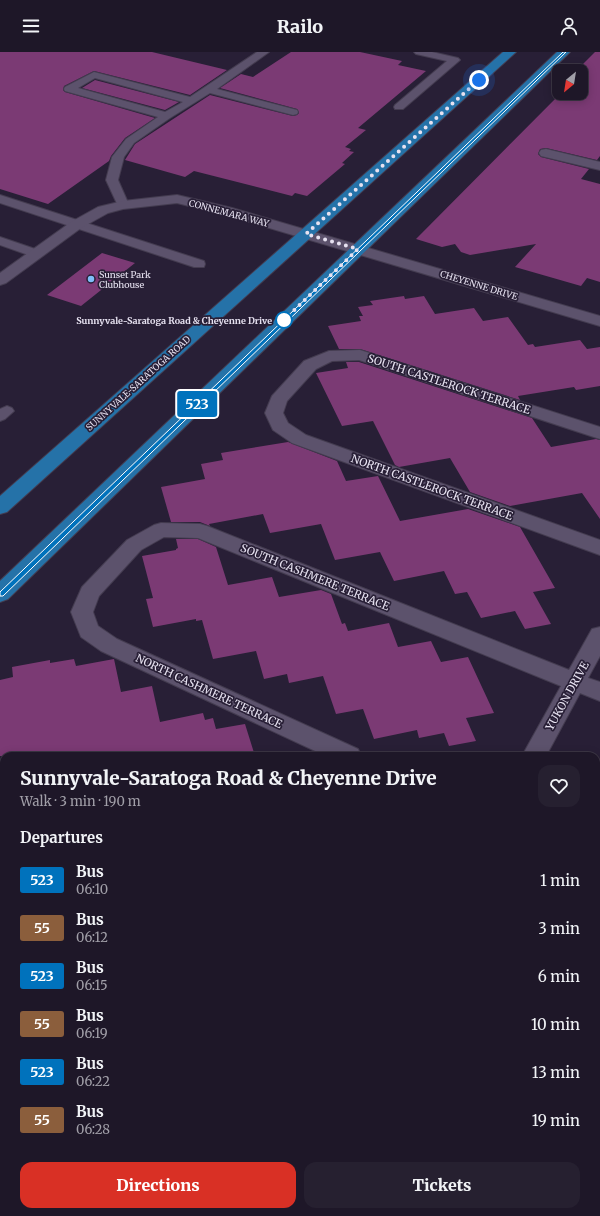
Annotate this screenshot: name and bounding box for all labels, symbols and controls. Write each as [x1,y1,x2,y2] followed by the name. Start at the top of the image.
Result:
[20,15,42,37] icon: menu
[277,15,323,38] text: Railo
[558,15,580,37] icon: person
[552,64,588,100] north arrow
[552,64,588,100] map controls
[469,70,489,90] your location
[188,197,270,229] street label: CONNEMARA WAY
[439,268,519,302] street label: CHEYENNE DRIVE
[99,269,151,290] place label: Sunset Park Clubhouse
[86,274,96,284] marker: Sunset Park Clubhouse
[275,311,293,329] marker: Sunnyvale-Saratoga Road & Cheyenne Drive
[76,315,272,326] place label: Sunnyvale-Saratoga Road & Cheyenne Drive
[84,333,193,433] street label: SUNNYVALE-SARATOGA ROAD
[366,351,532,417] street label: SOUTH CASTLEROCK TERRACE
[174,391,220,417] line badge: 523
[185,395,209,413] text: 523
[349,451,515,523] street label: NORTH CASTLEROCK TERRACE
[238,541,392,613] street label: SOUTH CASHMERE TERRACE
[133,651,285,731] street label: NORTH CASHMERE TERRACE
[542,659,592,734] street label: YUKON DRIVE
[538,765,580,807] button: heart
[20,766,437,790] text: Sunnyvale-Saratoga Road & Cheyenne Drive
[20,793,141,810] text: Walk · 3 min · 190 m
[20,828,103,847] text: Departures
[76,862,104,881] text: Bus
[30,871,54,889] text: 523
[540,871,580,890] text: 1 min
[76,881,108,898] text: 06:10
[76,910,104,929] text: Bus
[34,919,50,937] text: 55
[538,919,580,938] text: 3 min
[76,929,108,946] text: 06:12
[76,958,104,977] text: Bus
[30,967,54,985] text: 523
[538,967,580,986] text: 6 min
[76,977,108,994] text: 06:15
[76,1006,104,1025] text: Bus
[34,1015,50,1033] text: 55
[531,1015,580,1034] text: 10 min
[76,1025,108,1042] text: 06:19
[76,1054,104,1073] text: Bus
[30,1063,54,1081] text: 523
[532,1063,580,1082] text: 13 min
[76,1073,110,1090] text: 06:22
[76,1102,104,1121] text: Bus
[34,1111,50,1129] text: 55
[532,1111,580,1130] text: 19 min
[76,1121,110,1138] text: 06:28
[20,1162,296,1208] button: Directions
[304,1162,580,1208] button: Tickets

